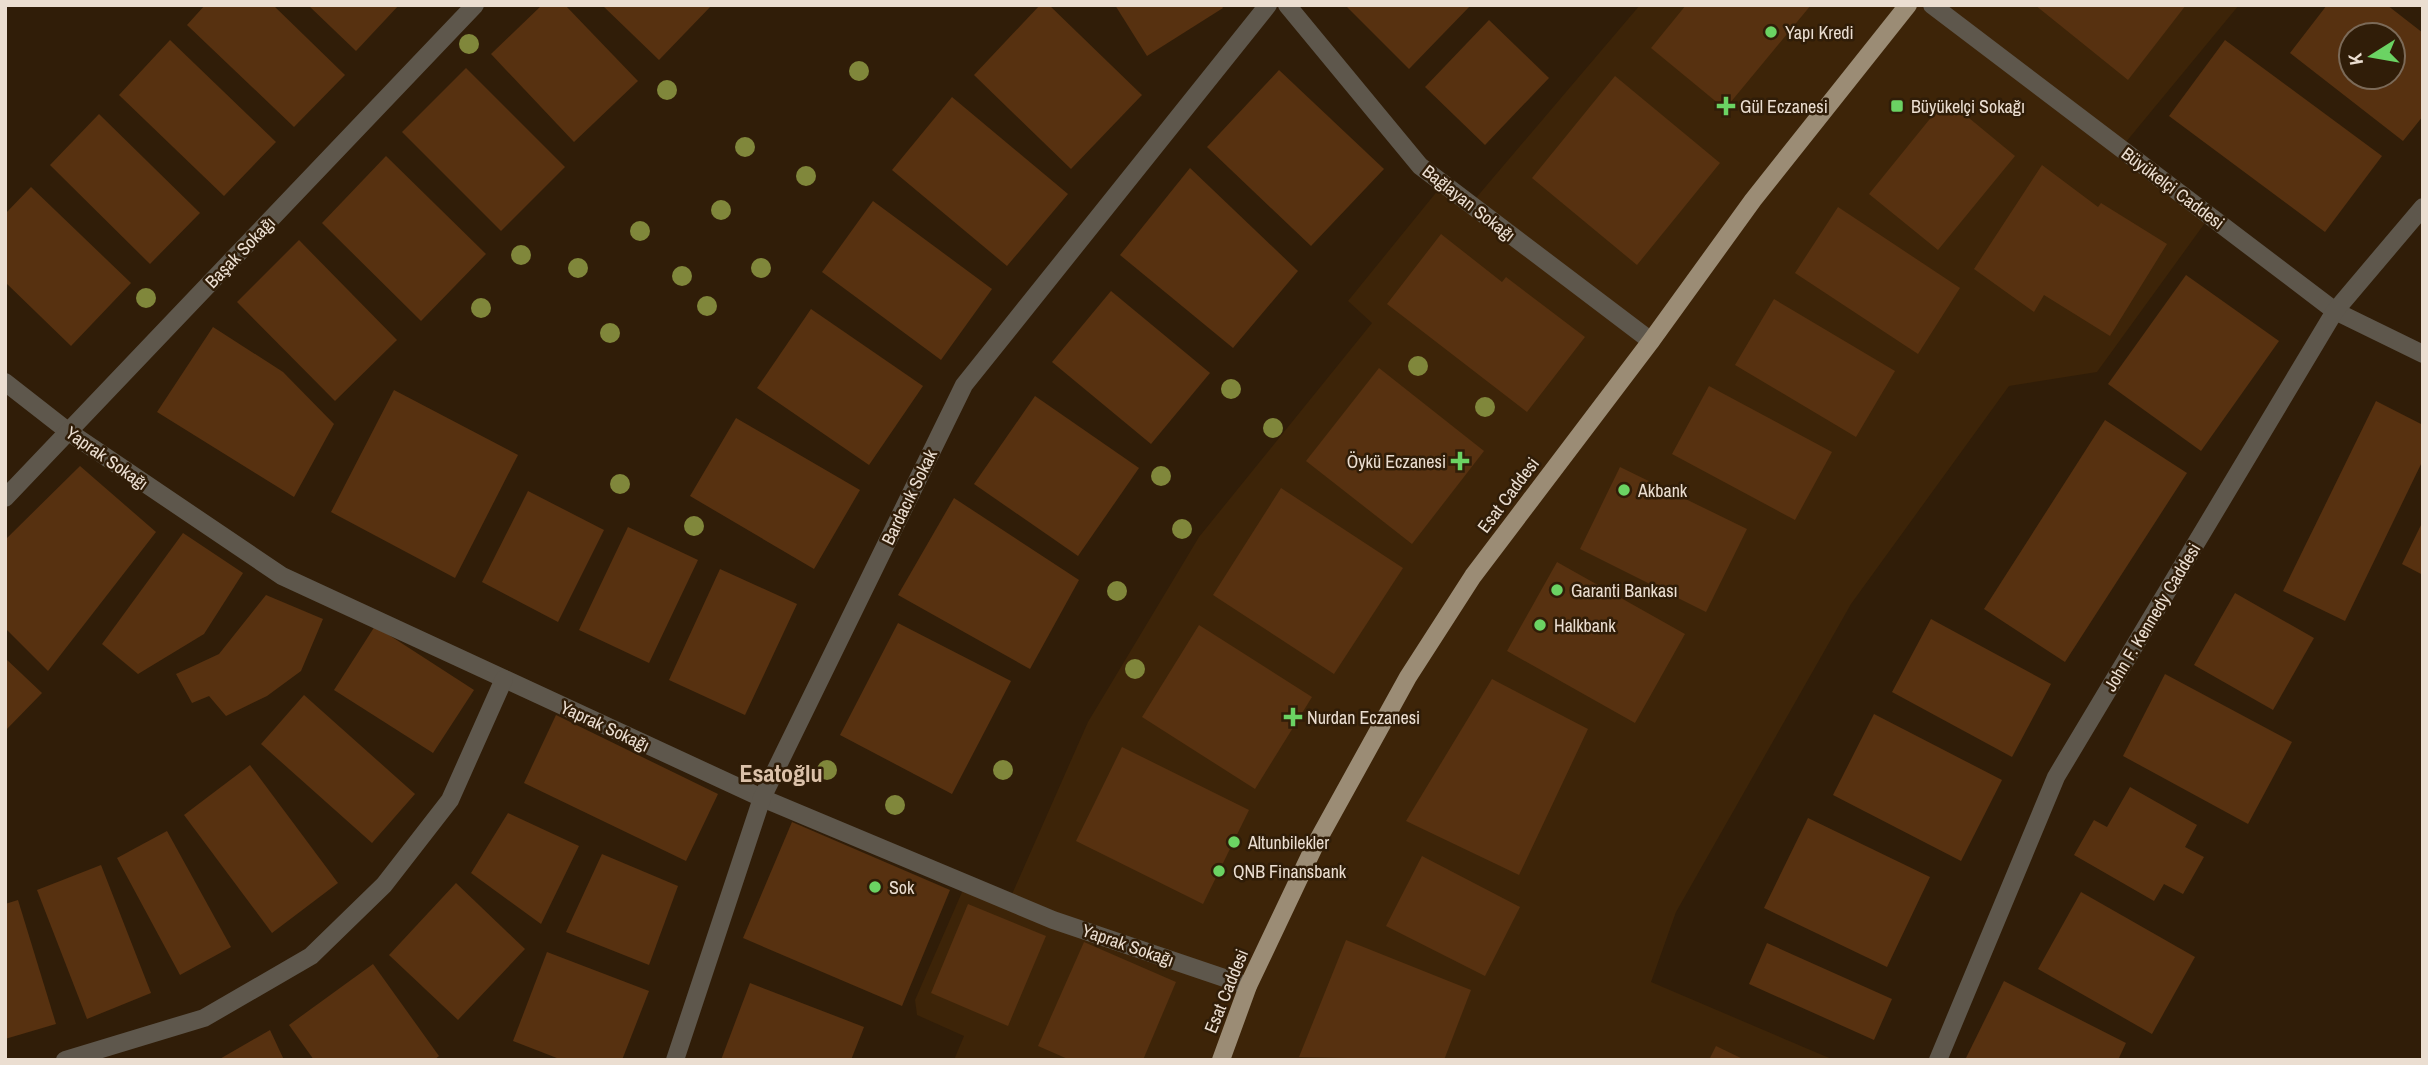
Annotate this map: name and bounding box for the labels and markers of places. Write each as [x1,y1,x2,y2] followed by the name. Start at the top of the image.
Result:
[1785,20,1854,45] place label: Yapı Kredi
[1763,24,1779,40] marker: Yapı Kredi
[1740,94,1828,119] place label: Gül Eczanesi
[1911,94,2025,119] place label: Büyükelçi Sokağı
[1718,98,1734,114] marker: Gül Eczanesi
[1889,98,1905,114] marker: Büyükelçi Sokağı
[1347,449,1446,474] place label: Öykü Eczanesi
[1452,453,1468,469] marker: Öykü Eczanesi
[1637,478,1688,503] place label: Akbank
[1616,482,1632,498] marker: Akbank
[1571,578,1678,603] place label: Garanti Bankası
[1549,582,1565,598] marker: Garanti Bankası
[1554,613,1616,638] place label: Halkbank
[1532,617,1548,633] marker: Halkbank
[1307,705,1420,730] place label: Nurdan Eczanesi
[1285,709,1301,725] marker: Nurdan Eczanesi
[1247,830,1329,855] place label: Altunbilekler
[1226,834,1242,850] marker: Altunbilekler
[1233,859,1347,884] place label: QNB Finansbank
[1211,863,1227,879] marker: QNB Finansbank
[889,875,915,900] place label: Sok
[867,879,883,895] marker: Sok

